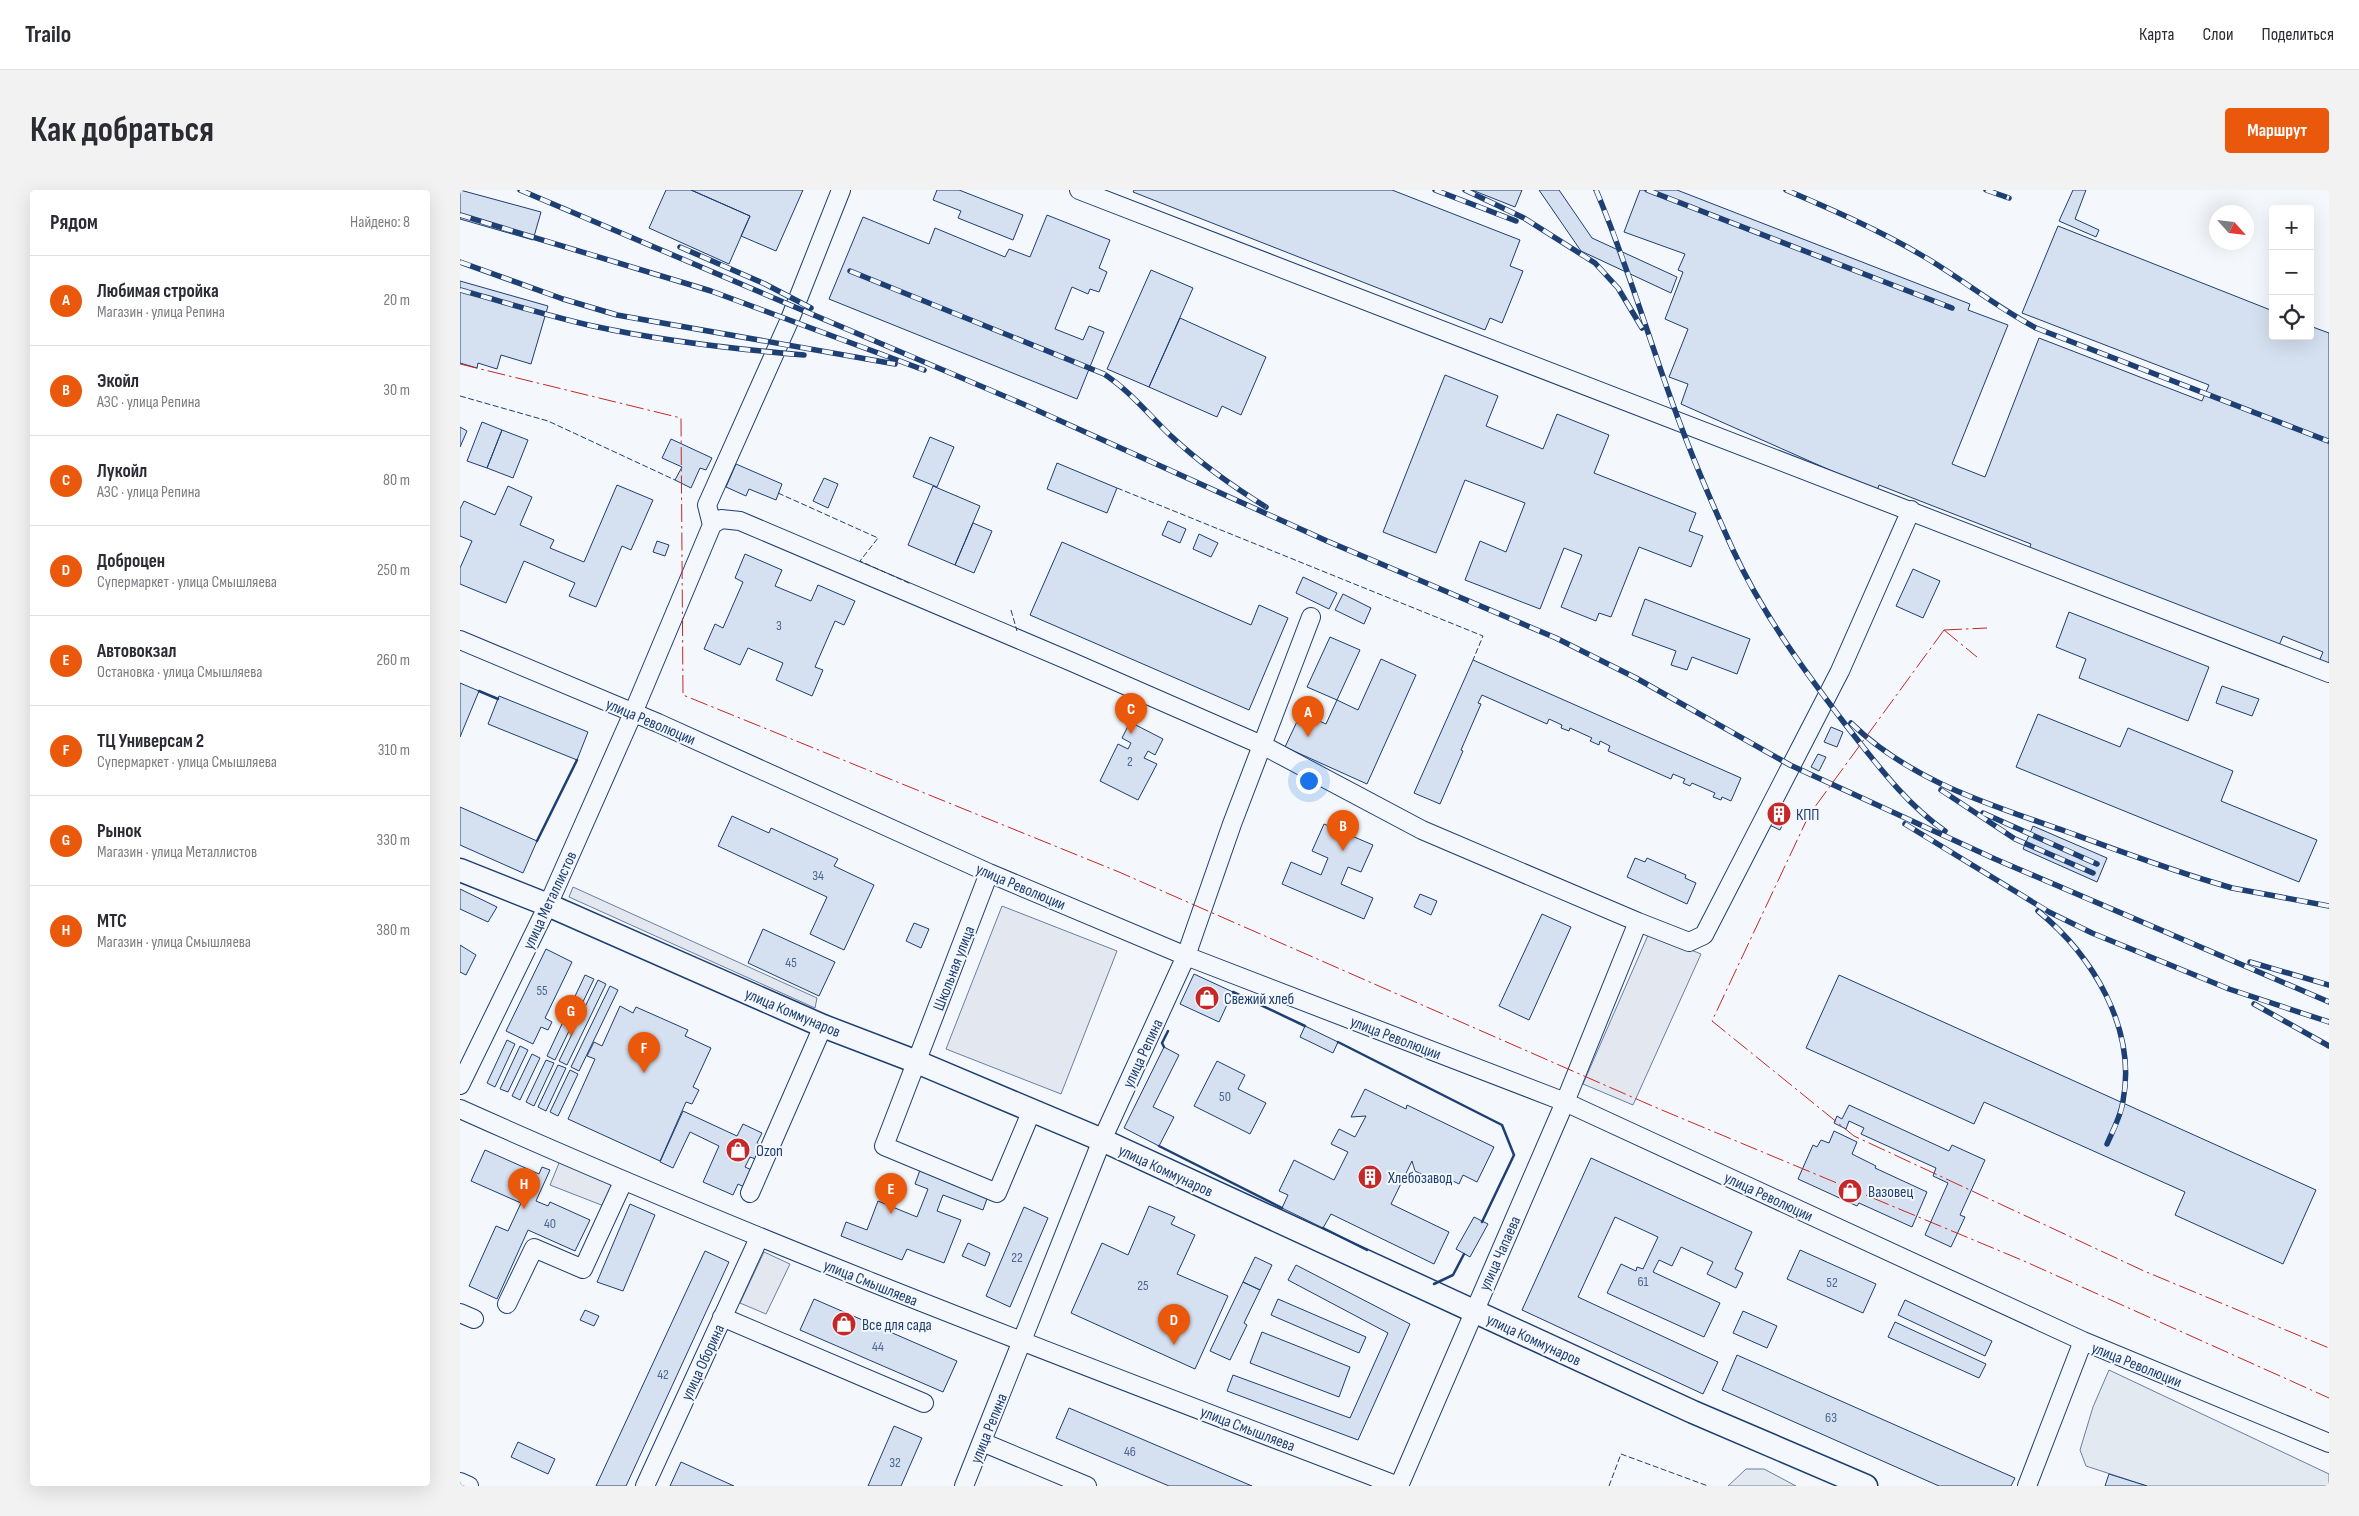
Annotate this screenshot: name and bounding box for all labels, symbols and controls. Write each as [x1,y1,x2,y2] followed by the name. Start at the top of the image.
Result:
[25,20,71,49] text: Trailo
[2139,24,2175,45] text: Карта
[2203,24,2234,45] text: Слои
[2262,24,2334,45] text: Поделиться
[2225,108,2329,153] button: Маршрут
[30,109,214,152] text: Как добраться
[2209,205,2254,250] north arrow
[2269,205,2314,340] map controls
[2269,205,2314,250] button: +
[50,210,98,235] text: Рядом
[350,213,410,232] text: Найдено: 8
[2269,250,2314,295] button: −
[97,280,219,303] text: Любимая стройка
[62,291,70,310] text: A
[383,291,410,310] text: 20 m
[2269,295,2314,340] button: locate
[97,303,225,322] text: Магазин · улица Репина
[97,370,139,393] text: Экойл
[62,381,70,400] text: B
[383,381,410,400] text: 30 m
[97,393,201,412] text: АЗС · улица Репина
[97,460,147,483] text: Лукойл
[62,471,70,490] text: C
[383,471,410,490] text: 80 m
[97,483,201,502] text: АЗС · улица Репина
[97,550,165,573] text: Доброцен
[62,561,70,580] text: D
[377,561,410,580] text: 250 m
[97,573,277,592] text: Супермаркет · улица Смышляева
[776,617,782,634] house number: 3
[97,640,176,663] text: Автовокзал
[63,651,69,670] text: E
[376,651,410,670] text: 260 m
[97,663,262,682] text: Остановка · улица Смышляева
[1115,693,1147,734] pin: C
[603,695,698,750] street label: улица Революции
[1292,696,1324,737] pin: A
[97,730,204,753] text: ТЦ Универсам 2
[63,741,69,760] text: F
[378,741,410,760] text: 310 m
[97,753,277,772] text: Супермаркет · улица Смышляева
[1127,753,1133,770] house number: 2
[1296,768,1322,794] your location
[1766,801,1792,827] building icon: КПП
[1796,806,1819,825] place label: КПП
[1327,810,1359,851] pin: B
[97,820,142,843] text: Рынок
[62,831,70,850] text: G
[377,831,410,850] text: 330 m
[97,843,257,862] text: Магазин · улица Металлистов
[519,849,581,953] street label: улица Металлистов
[973,860,1068,915] street label: улица Революции
[812,867,824,884] house number: 34
[97,910,127,933] text: МТС
[62,921,70,940] text: H
[376,921,410,940] text: 380 m
[930,923,979,1014] street label: Школьная улица
[97,933,251,952] text: Магазин · улица Смышляева
[785,954,797,971] house number: 45
[536,982,548,999] house number: 55
[742,985,843,1042] street label: улица Коммунаров
[1194,985,1220,1011] shop icon: Свежий хлеб
[1224,990,1294,1009] place label: Свежий хлеб
[555,995,587,1036] pin: G
[1347,1012,1444,1064] street label: улица Революции
[1119,1016,1168,1091] street label: улица Репина
[628,1032,660,1073] pin: F
[1219,1088,1231,1105] house number: 50
[725,1137,751,1163] shop icon: Ozon
[1115,1141,1216,1202] street label: улица Коммунаров
[756,1142,783,1161] place label: Ozon
[1357,1164,1383,1190] building icon: Хлебозавод
[508,1168,540,1209] pin: H
[1387,1169,1452,1188] place label: Хлебозавод
[1721,1169,1816,1226] street label: улица Революции
[875,1173,907,1214] pin: E
[1837,1178,1863,1204] shop icon: Вазовец
[1868,1183,1913,1202] place label: Вазовец
[1475,1213,1525,1294] street label: улица Чапаева
[544,1215,556,1232] house number: 40
[1011,1249,1023,1266] house number: 22
[821,1256,920,1311] street label: улица Смышляева
[1637,1273,1649,1290] house number: 61
[1826,1274,1838,1291] house number: 52
[1137,1277,1149,1294] house number: 25
[1158,1304,1190,1345] pin: D
[1483,1310,1584,1371] street label: улица Коммунаров
[831,1311,857,1337] shop icon: Все для сада
[862,1316,932,1335] place label: Все для сада
[677,1322,729,1404] street label: улица Оборина
[872,1338,884,1355] house number: 44
[2089,1339,2184,1392] street label: улица Революции
[657,1366,669,1383] house number: 42
[967,1391,1012,1466] street label: улица Репина
[1197,1403,1297,1456] street label: улица Смышляева
[1825,1409,1837,1426] house number: 63
[1124,1443,1136,1460] house number: 46
[889,1454,901,1471] house number: 32

